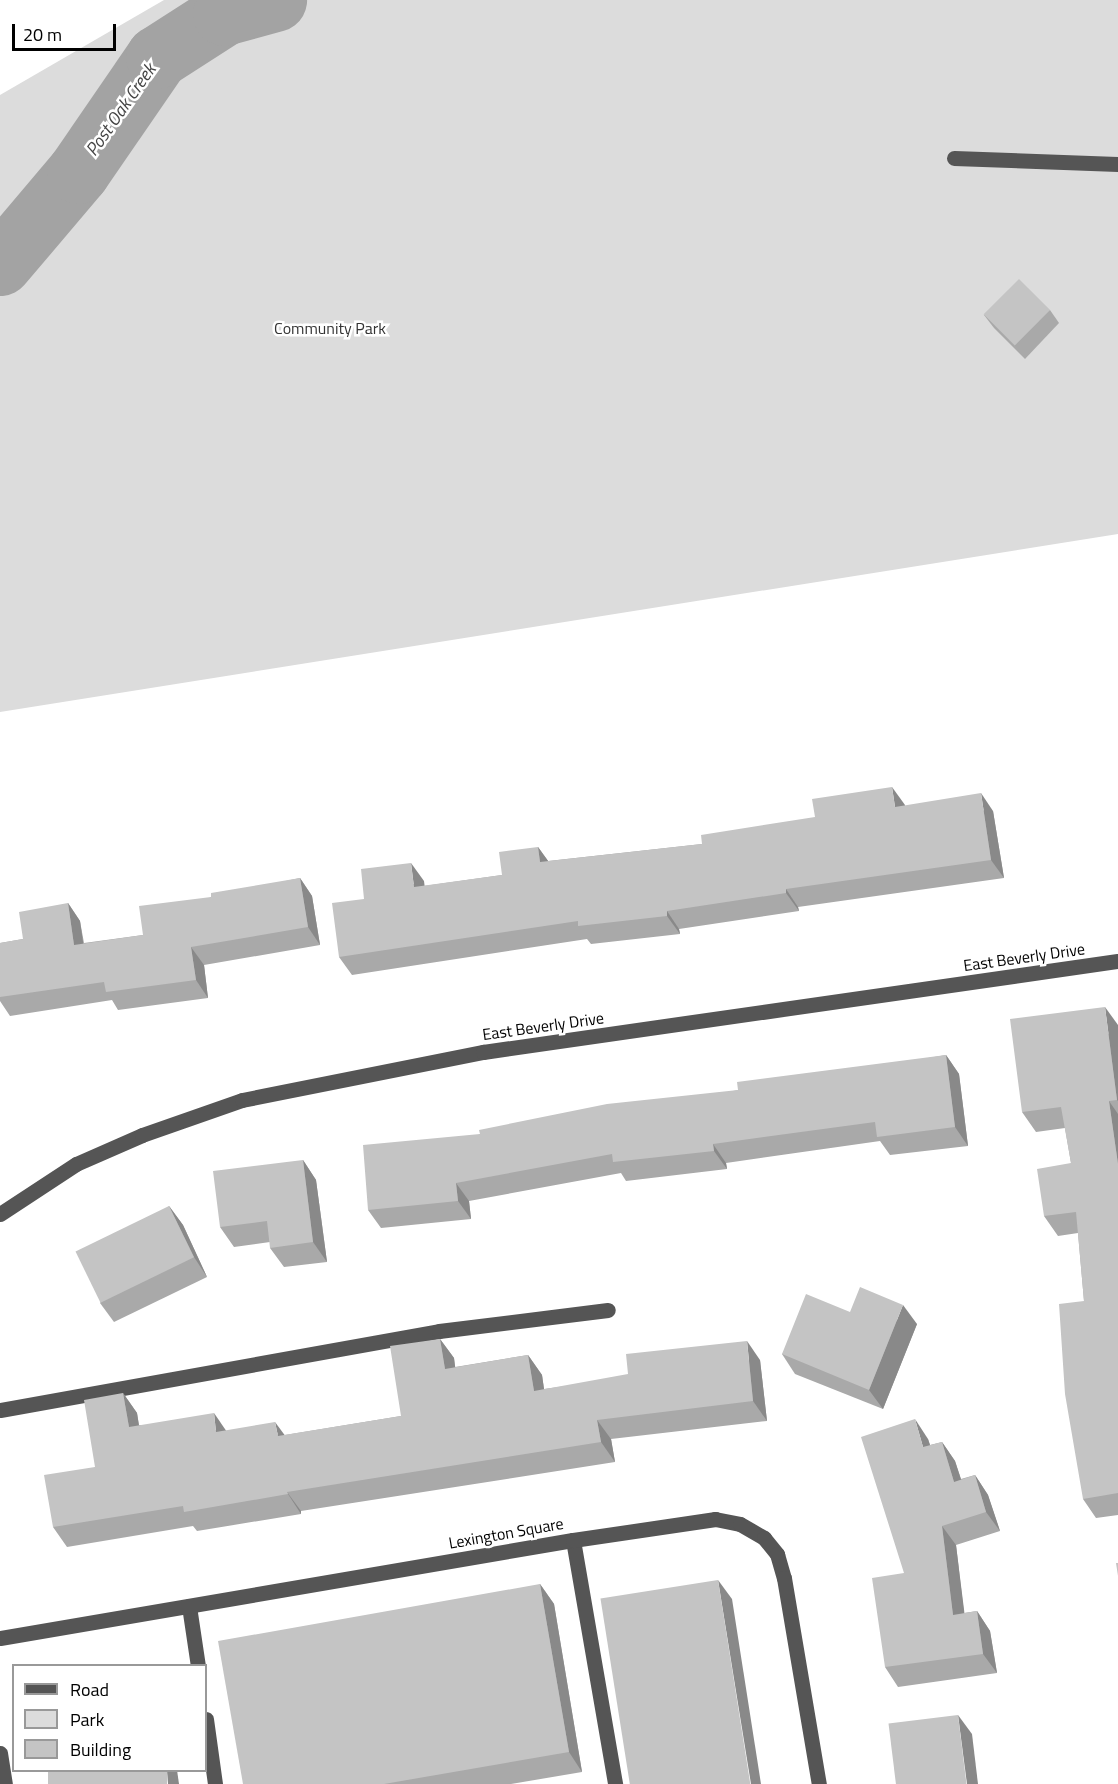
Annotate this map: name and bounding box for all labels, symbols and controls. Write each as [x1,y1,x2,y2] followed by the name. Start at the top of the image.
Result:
[15,12,118,50] scale bar
[23,21,62,48] text: 20 m
[81,60,161,160] water label: Post Oak Creek
[274,318,386,338] park label: Community Park
[962,939,1086,975] street label: East Beverly Drive
[481,1008,605,1044] street label: East Beverly Drive
[447,1513,565,1553] street label: Lexington Square
[12,1664,207,1772] legend
[70,1676,109,1703] text: Road
[70,1706,104,1733] text: Park
[70,1736,131,1763] text: Building

